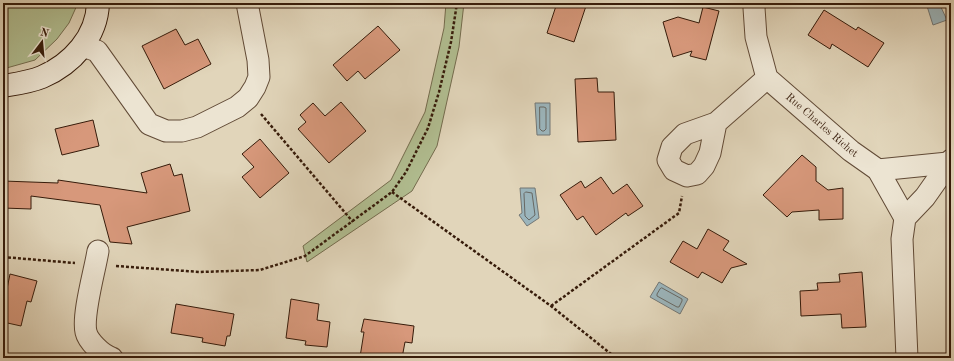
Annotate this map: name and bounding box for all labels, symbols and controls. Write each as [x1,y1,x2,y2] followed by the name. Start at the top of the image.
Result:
[22,22,62,62] north arrow
[39,27,50,40] text: N
[783,91,860,160] street label: Rue Charles Richet

